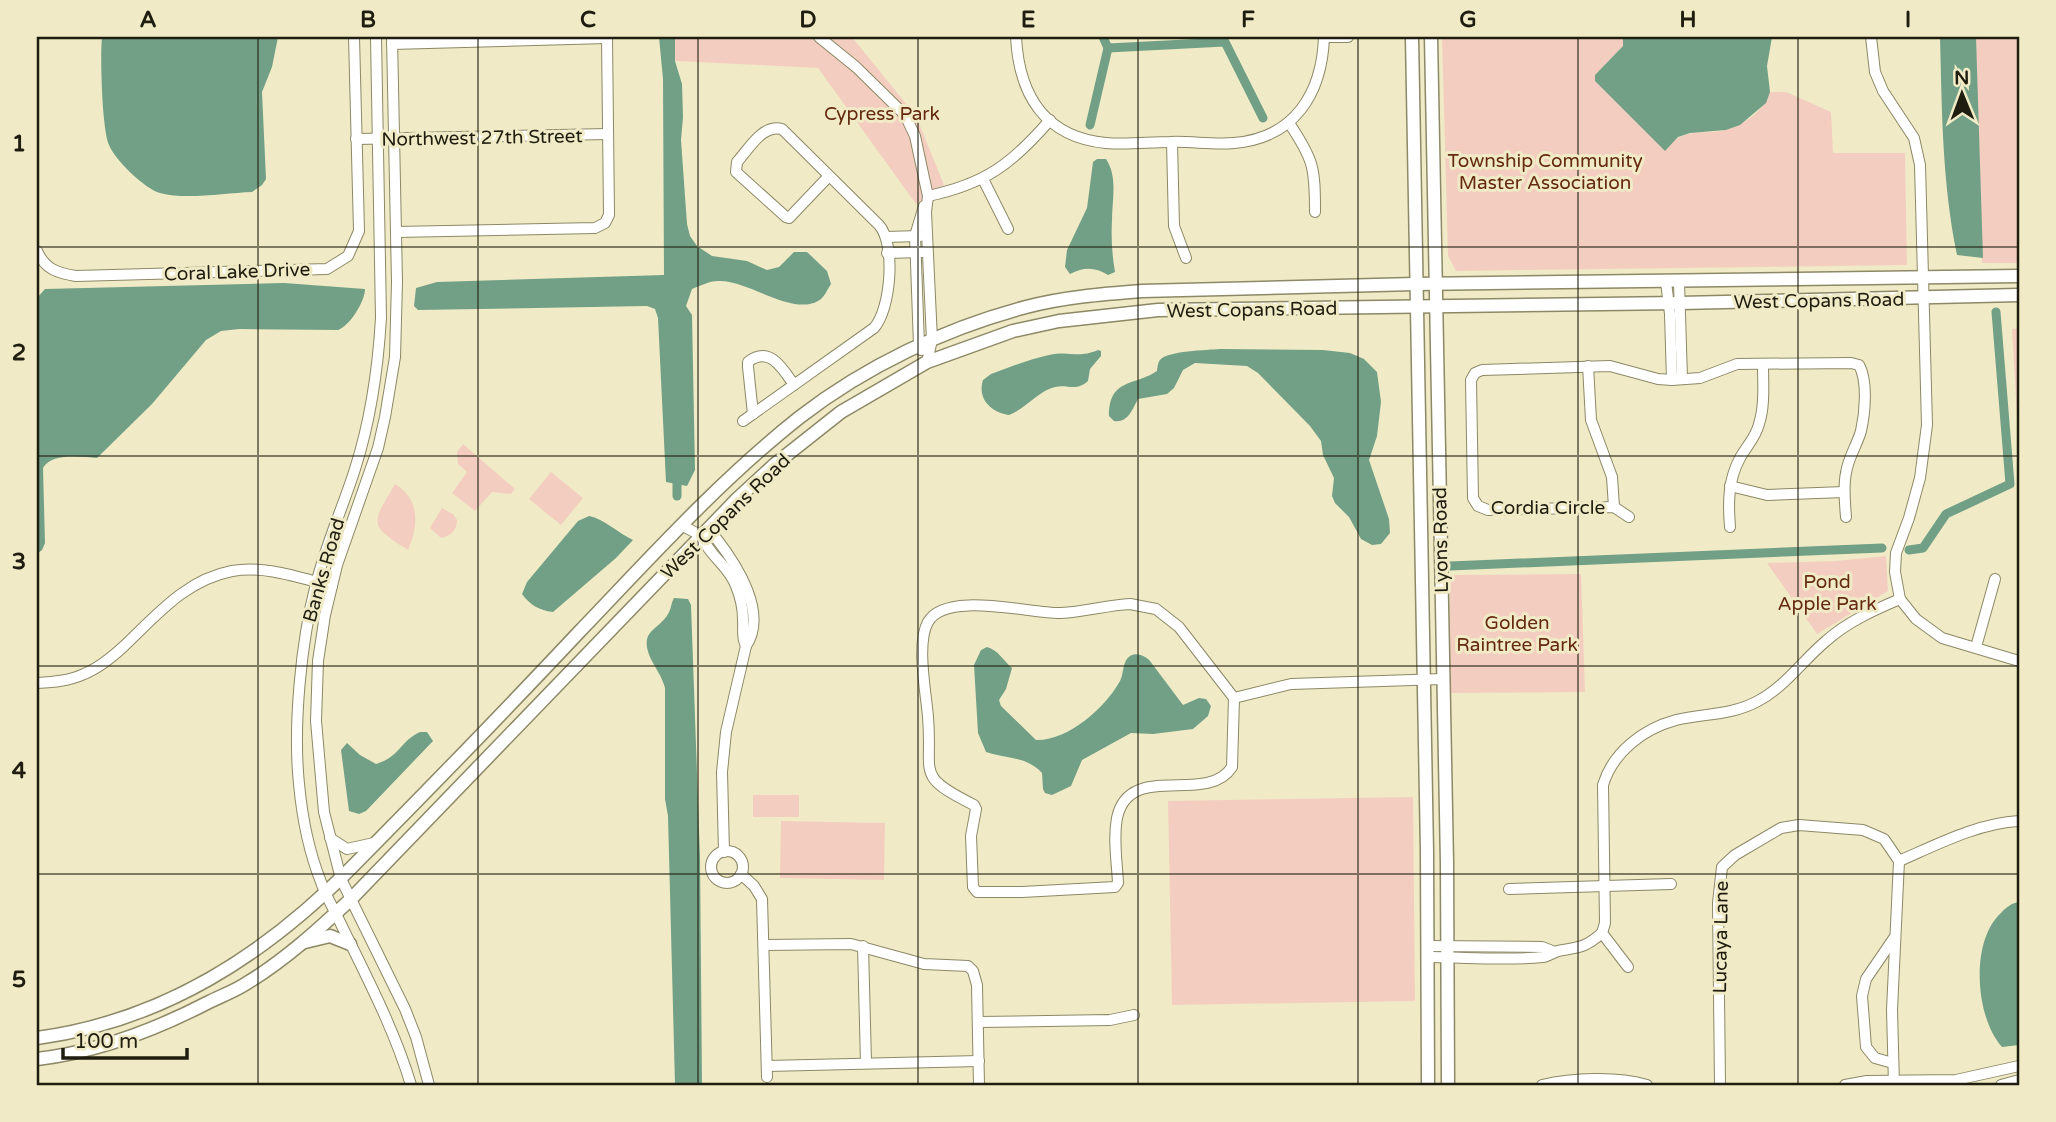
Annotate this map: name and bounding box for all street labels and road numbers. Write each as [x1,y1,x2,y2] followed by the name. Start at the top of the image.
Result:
[381,125,583,151] street label: Northwest 27th Street
[164,258,311,286] street label: Coral Lake Drive
[1733,289,1905,313] street label: West Copans Road
[1166,298,1338,322] street label: West Copans Road
[657,449,795,584] street label: West Copans Road
[1429,487,1453,593] street label: Lyons Road
[1491,497,1605,519] street label: Cordia Circle
[299,516,349,625] street label: Banks Road
[1709,880,1733,994] street label: Lucaya Lane

